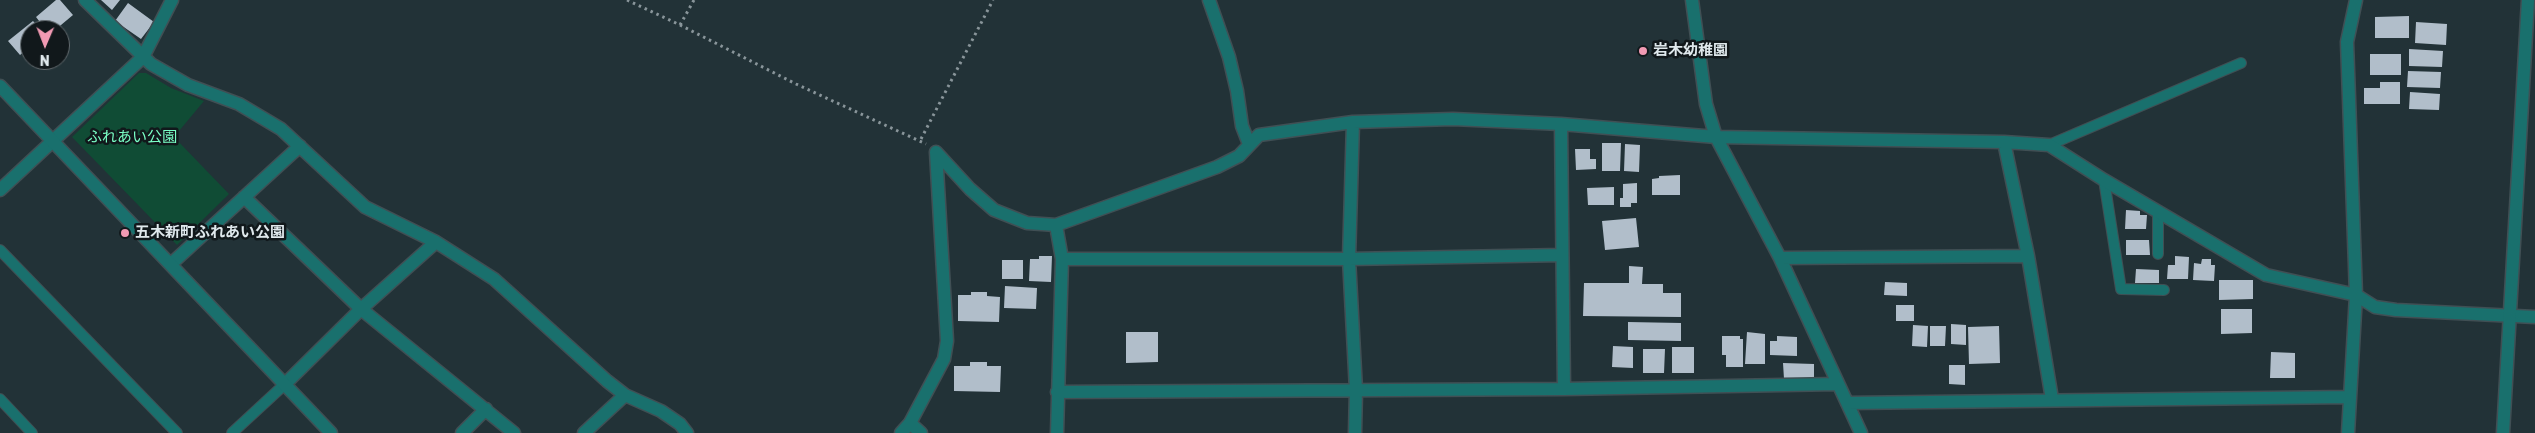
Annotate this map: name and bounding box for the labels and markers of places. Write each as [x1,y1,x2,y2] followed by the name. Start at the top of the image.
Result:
[1653,42,1728,60] place label: 岩木幼稚園
[1637,45,1649,57] marker: 岩木幼稚園
[135,224,285,242] place label: 五木新町ふれあい公園
[119,227,131,239] marker: 五木新町ふれあい公園

